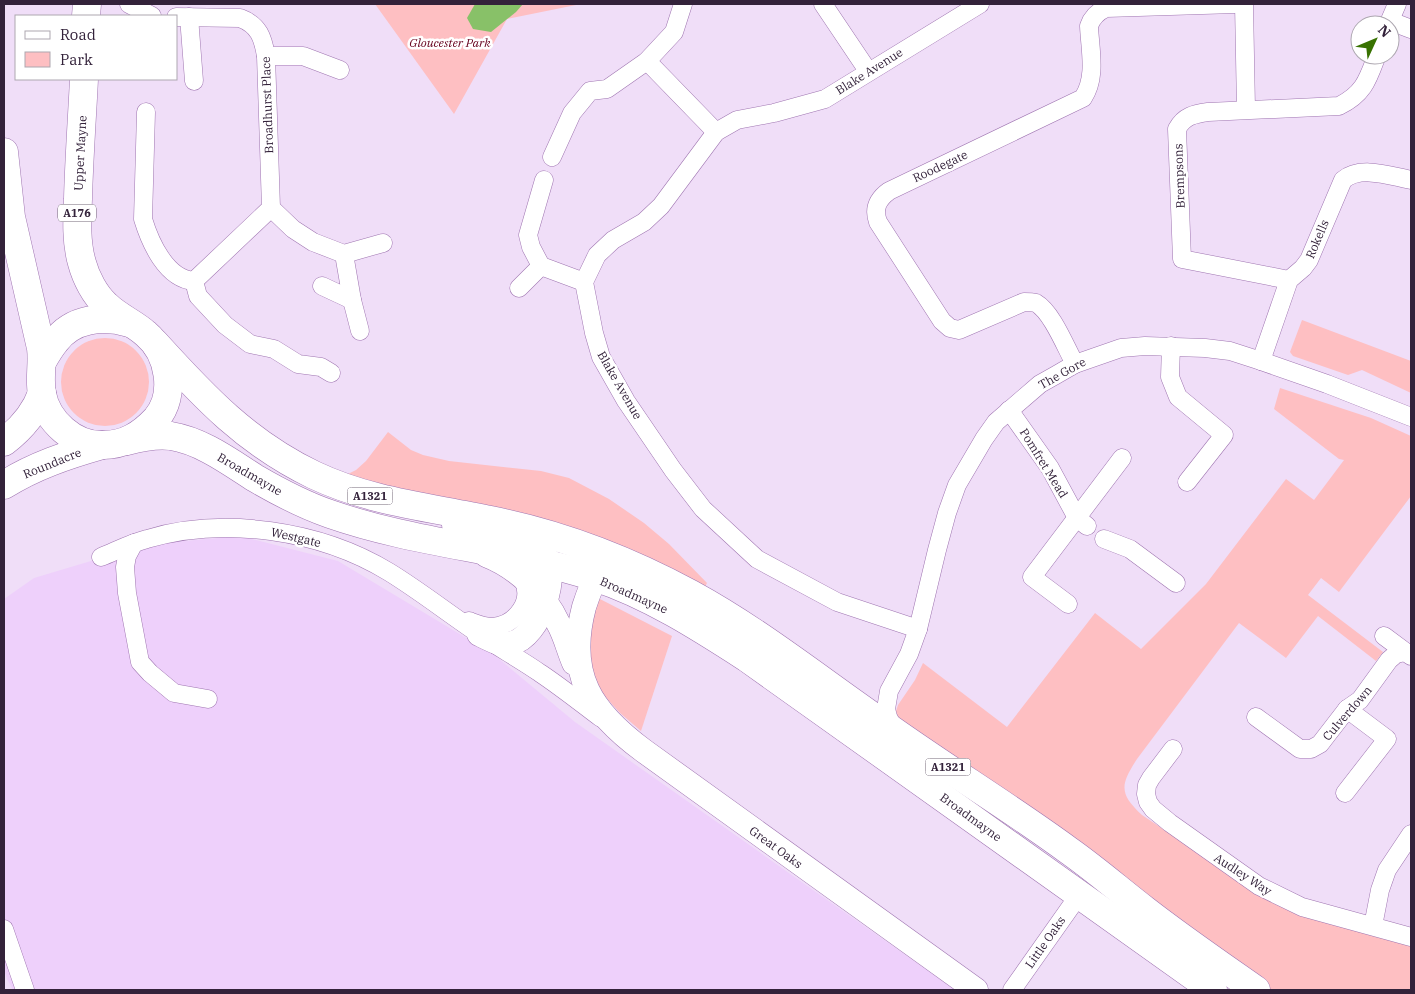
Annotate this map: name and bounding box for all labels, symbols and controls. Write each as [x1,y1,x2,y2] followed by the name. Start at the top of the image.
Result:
[15,15,178,80] legend
[1350,15,1400,65] north arrow
[1374,21,1395,41] text: N
[60,25,96,44] text: Road
[409,35,491,50] park label: Gloucester Park
[833,44,905,98] street label: Blake Avenue
[60,50,93,69] text: Park
[258,56,276,154] street label: Broadhurst Place
[71,115,89,191] street label: Upper Mayne
[1170,143,1188,209] street label: Brempsons
[910,147,970,185] street label: Roodegate
[58,204,96,222] road number: A176
[1302,217,1332,261] street label: Rokells
[594,348,646,422] street label: Blake Avenue
[1036,354,1088,392] street label: The Gore
[1017,425,1071,501] street label: Pomfret Mead
[21,445,83,481] street label: Roundacre
[215,449,285,499] street label: Broadmayne
[348,488,392,504] road number: A1321
[269,524,323,550] street label: Westgate
[598,573,670,617] street label: Broadmayne
[1319,682,1375,744] street label: Culverdown
[926,759,970,776] road number: A1321
[937,790,1005,844] street label: Broadmayne
[747,823,806,871] street label: Great Oaks
[1211,850,1275,898] street label: Audley Way
[1022,913,1068,971] street label: Little Oaks

